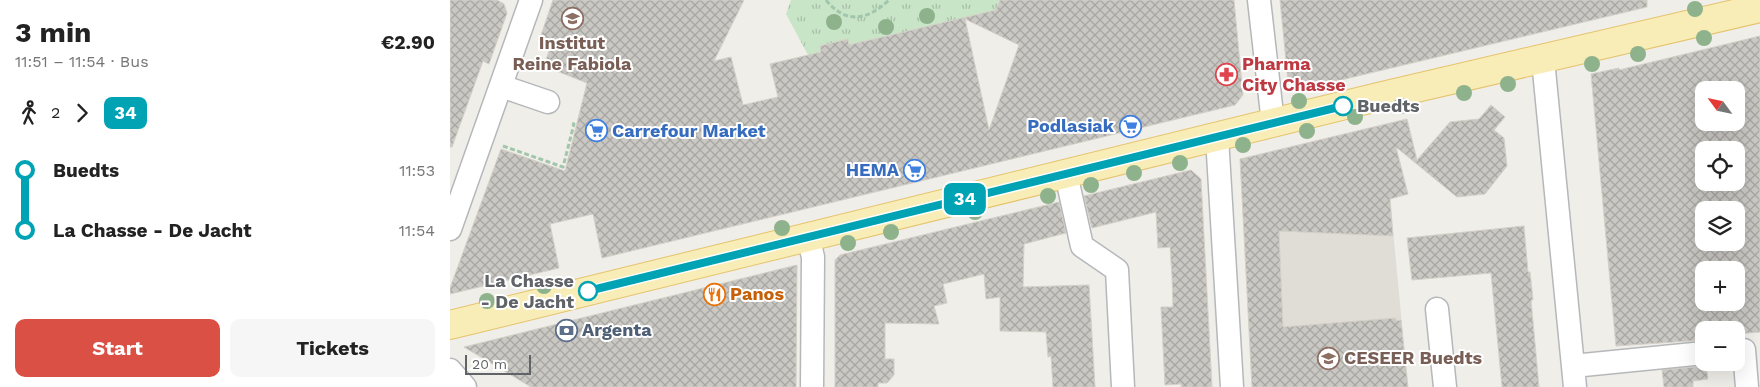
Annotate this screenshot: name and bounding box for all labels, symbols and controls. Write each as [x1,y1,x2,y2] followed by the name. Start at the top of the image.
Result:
[560,6,584,30] school or university icon: Institut Reine Fabiola
[15,16,91,49] text: 3 min
[381,31,435,54] text: €2.90
[512,32,632,74] place label: Institut Reine Fabiola
[15,52,149,71] text: 11:51 – 11:54 · Bus
[1242,53,1346,95] place label: Pharma City Chasse
[1214,62,1238,86] pharmacy icon: Pharma City Chasse
[1695,81,1745,131] north arrow
[1695,81,1745,371] map controls
[1357,95,1420,116] place label: Buedts
[1333,96,1353,116] marker: Buedts
[15,99,43,127] icon: walk
[68,99,96,127] icon: forward
[114,102,137,123] text: 34
[51,103,60,122] text: 2
[1118,114,1142,138] supermarket icon: Podlasiak
[1027,115,1115,136] place label: Podlasiak
[584,119,608,143] supermarket icon: Carrefour Market
[612,120,766,141] place label: Carrefour Market
[1695,141,1745,191] button: locate
[903,158,927,182] supermarket icon: HEMA
[53,159,119,182] text: Buedts
[846,159,900,180] place label: HEMA
[399,161,435,180] text: 11:53
[942,183,988,215] line badge: 34
[954,188,976,209] text: 34
[1695,201,1745,251] button: layers
[53,219,252,242] text: La Chasse - De Jacht
[399,221,435,240] text: 11:54
[1695,261,1745,311] button: +
[481,270,574,312] place label: La Chasse - De Jacht
[578,281,598,301] marker: La Chasse - De Jacht
[702,282,726,306] restaurant icon: Panos
[730,283,784,304] place label: Panos
[554,318,578,342] bank icon: Argenta
[15,319,220,377] button: Start
[230,319,435,377] button: Tickets
[582,319,652,340] place label: Argenta
[1695,321,1745,371] button: −
[1316,346,1340,370] school or university icon: CESEER Buedts
[1344,347,1483,368] place label: CESEER Buedts
[465,352,531,375] scale bar
[472,356,507,372] text: 20 m

